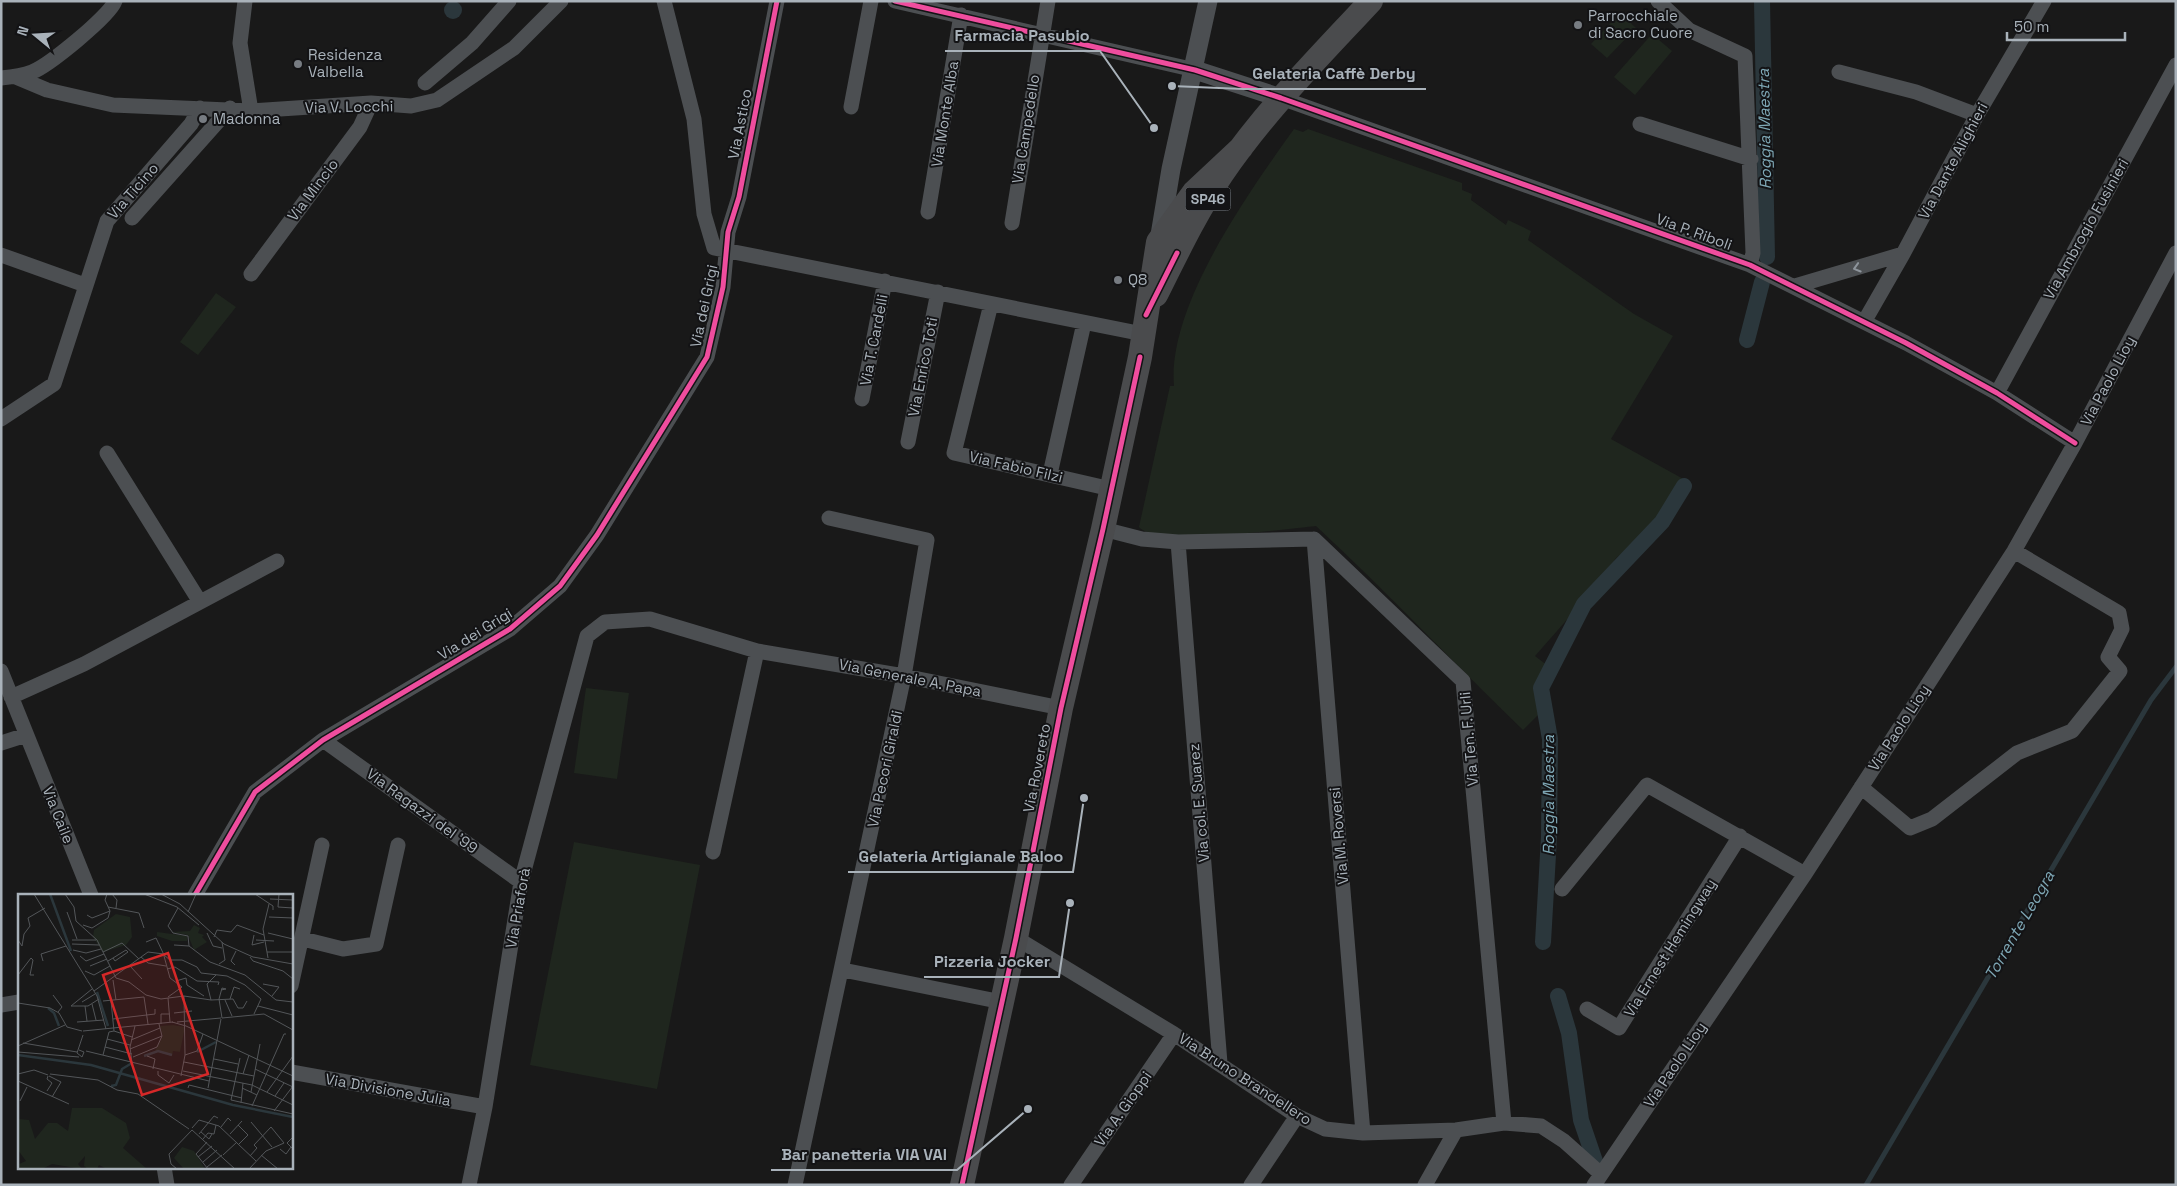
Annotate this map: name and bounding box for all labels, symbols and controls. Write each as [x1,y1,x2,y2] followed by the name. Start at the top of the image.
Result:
[1588,6,1693,42] place label: Parrocchiale di Sacro Cuore
[10,10,60,60] north arrow
[2007,10,2124,42] scale bar
[2014,17,2049,36] text: 50 m
[1572,19,1584,31] marker: Parrocchiale di Sacro Cuore
[945,20,1100,51] callout: Farmacia Pasubio
[13,24,33,38] text: N
[955,25,1090,46] text: Farmacia Pasubio
[308,45,382,81] place label: Residenza Valbella
[292,58,304,70] marker: Residenza Valbella
[1243,58,1426,89] callout: Gelateria Caffè Derby
[927,59,962,168] street label: Via Monte Alba
[1252,63,1416,84] text: Gelateria Caffè Derby
[1753,68,1776,189] water label: Roggia Maestra
[1007,73,1044,185] street label: Via Campedello
[723,87,756,161] street label: Via Astico
[304,96,394,117] street label: Via V. Locchi
[1914,99,1991,222] street label: Via Dante Alighieri
[213,109,281,128] place label: Madonna
[197,113,209,125] marker: Madonna
[283,155,342,225] street label: Via Mincio
[2039,155,2132,303] street label: Via Ambrogio Fusinieri
[103,159,162,223] street label: Via Ticino
[1186,188,1230,210] road number: SP46
[1654,209,1735,254] street label: Via P. Riboli
[685,263,722,349] street label: Via dei Grigi
[1853,263,1861,273] one-way arrow
[1128,270,1147,289] place label: Q8
[1112,274,1124,286] marker: Q8
[855,293,892,387] street label: Via T. Cardelli
[904,316,941,418] street label: Via Enrico Toti
[2076,333,2139,429] street label: Via Paolo Lioy
[967,447,1065,487] street label: Via Fabio Filzi
[434,603,515,664] street label: Via dei Grigi
[837,654,983,701] street label: Via Generale A. Papa
[1864,681,1934,774] street label: Via Paolo Lioy
[1455,691,1482,787] street label: Via Ten. F. Urli
[863,709,906,829] street label: Via Pecori Giraldi
[1019,722,1054,814] street label: Via Rovereto
[1538,734,1559,855] water label: Roggia Maestra
[1184,743,1213,863] street label: Via col. E. Suarez
[363,764,482,857] street label: Via Ragazzi del '99
[38,783,79,846] street label: Via Caile
[1325,787,1352,886] street label: Via M. Roversi
[848,841,1073,872] callout: Gelateria Artigianale Baloo
[859,846,1064,867] text: Gelateria Artigianale Baloo
[501,866,534,950] street label: Via Priaforà
[1980,866,2060,984] water label: Torrente Leogra
[1619,875,1720,1021] street label: Via Ernest Hemingway
[18,894,292,1168] inset map
[924,946,1059,977] callout: Pizzeria Jocker
[934,951,1050,972] text: Pizzeria Jocker
[1639,1018,1710,1111] street label: Via Paolo Lioy
[1175,1028,1315,1129] street label: Via Bruno Brandellero
[1090,1067,1156,1150] street label: Via A. Gioppi
[324,1069,453,1110] street label: Via Divisione Julia
[771,1139,957,1170] callout: Bar panetteria VIA VAI
[781,1144,947,1165] text: Bar panetteria VIA VAI

